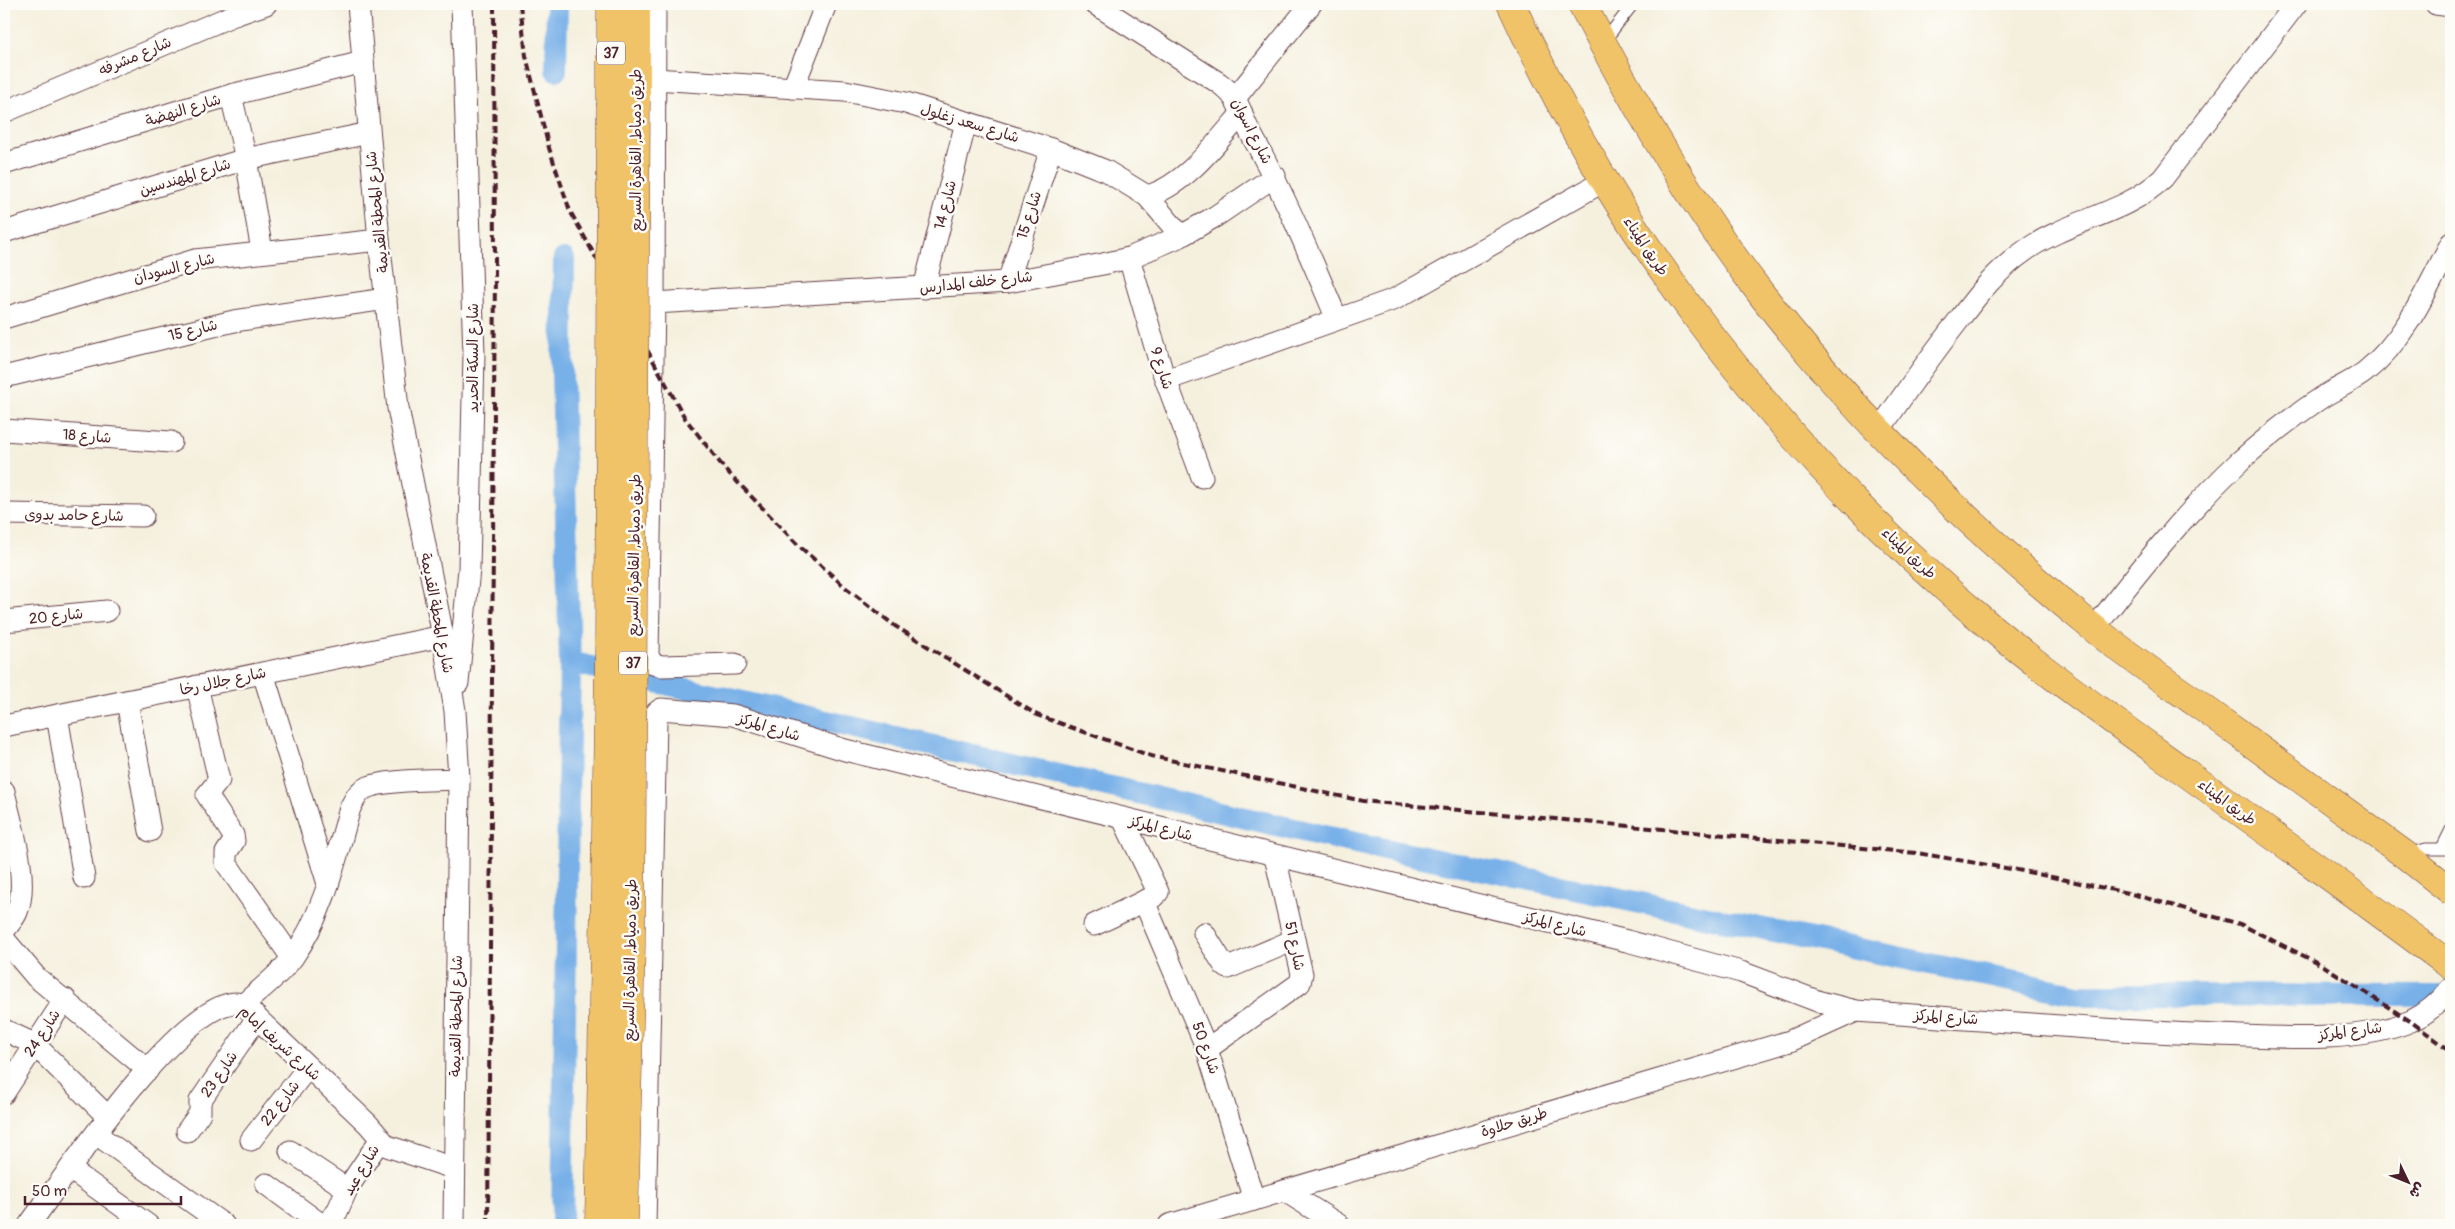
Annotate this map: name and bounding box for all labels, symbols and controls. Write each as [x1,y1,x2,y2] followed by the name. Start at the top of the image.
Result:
[96,33,174,80] street label: شارع مشرفه
[597,42,625,64] road number: 37
[627,69,647,231] street label: طريق دمياط, القاهرة السريع
[143,90,223,131] street label: شارع النهضة
[1227,95,1276,167] street label: شارع اسوان
[918,99,1021,147] street label: شارع سعد زغلول
[362,150,393,274] street label: شارع المحطة القديمة
[137,155,233,200] street label: شارع المهندسين
[930,178,961,232] street label: شارع 14
[1013,189,1046,242] street label: شارع 15
[1619,213,1672,280] street label: طريق الميناء
[131,249,217,288] street label: شارع السودان
[919,267,1034,298] street label: شارع خلف المدارس
[464,303,483,413] street label: شارع السكة الحديد
[167,315,220,346] street label: شارع 15
[1146,345,1177,392] street label: شارع 9
[62,425,112,448] street label: شارع 18
[624,473,646,637] street label: طريق دمياط, القاهرة السريع
[24,505,124,526] street label: شارع حامد بدوى
[1877,523,1940,583] street label: طريق الميناء
[416,551,457,675] street label: شارع المحطة القديمة
[28,604,84,629] street label: شارع 20
[619,651,647,674] road number: 37
[178,663,268,700] street label: شارع جلال رخا
[733,708,802,746] street label: شارع المركز
[2194,775,2260,830] street label: طريق الميناء
[1125,811,1194,846] street label: شارع المركز
[620,878,642,1042] street label: طريق دمياط, القاهرة السريع
[1519,907,1588,942] street label: شارع المركز
[1280,920,1309,972] street label: شارع 51
[446,955,467,1077] street label: شارع المحطة القديمة
[234,1002,324,1086] street label: شارع شريف إمام
[20,1006,65,1061] street label: شارع 24
[1911,1006,1979,1029] street label: شارع المركز
[2315,1018,2383,1045] street label: شارع المركز
[1187,1019,1224,1077] street label: شارع 50
[197,1048,242,1101] street label: شارع 23
[257,1077,304,1130] street label: شارع 22
[1478,1103,1550,1142] street label: طريق حلاوة
[339,1141,384,1199] street label: شارع عيد
[2382,1156,2432,1206] north arrow
[25,1174,181,1206] scale bar
[2406,1179,2429,1202] text: ش
[32,1182,67,1201] text: 50 m

